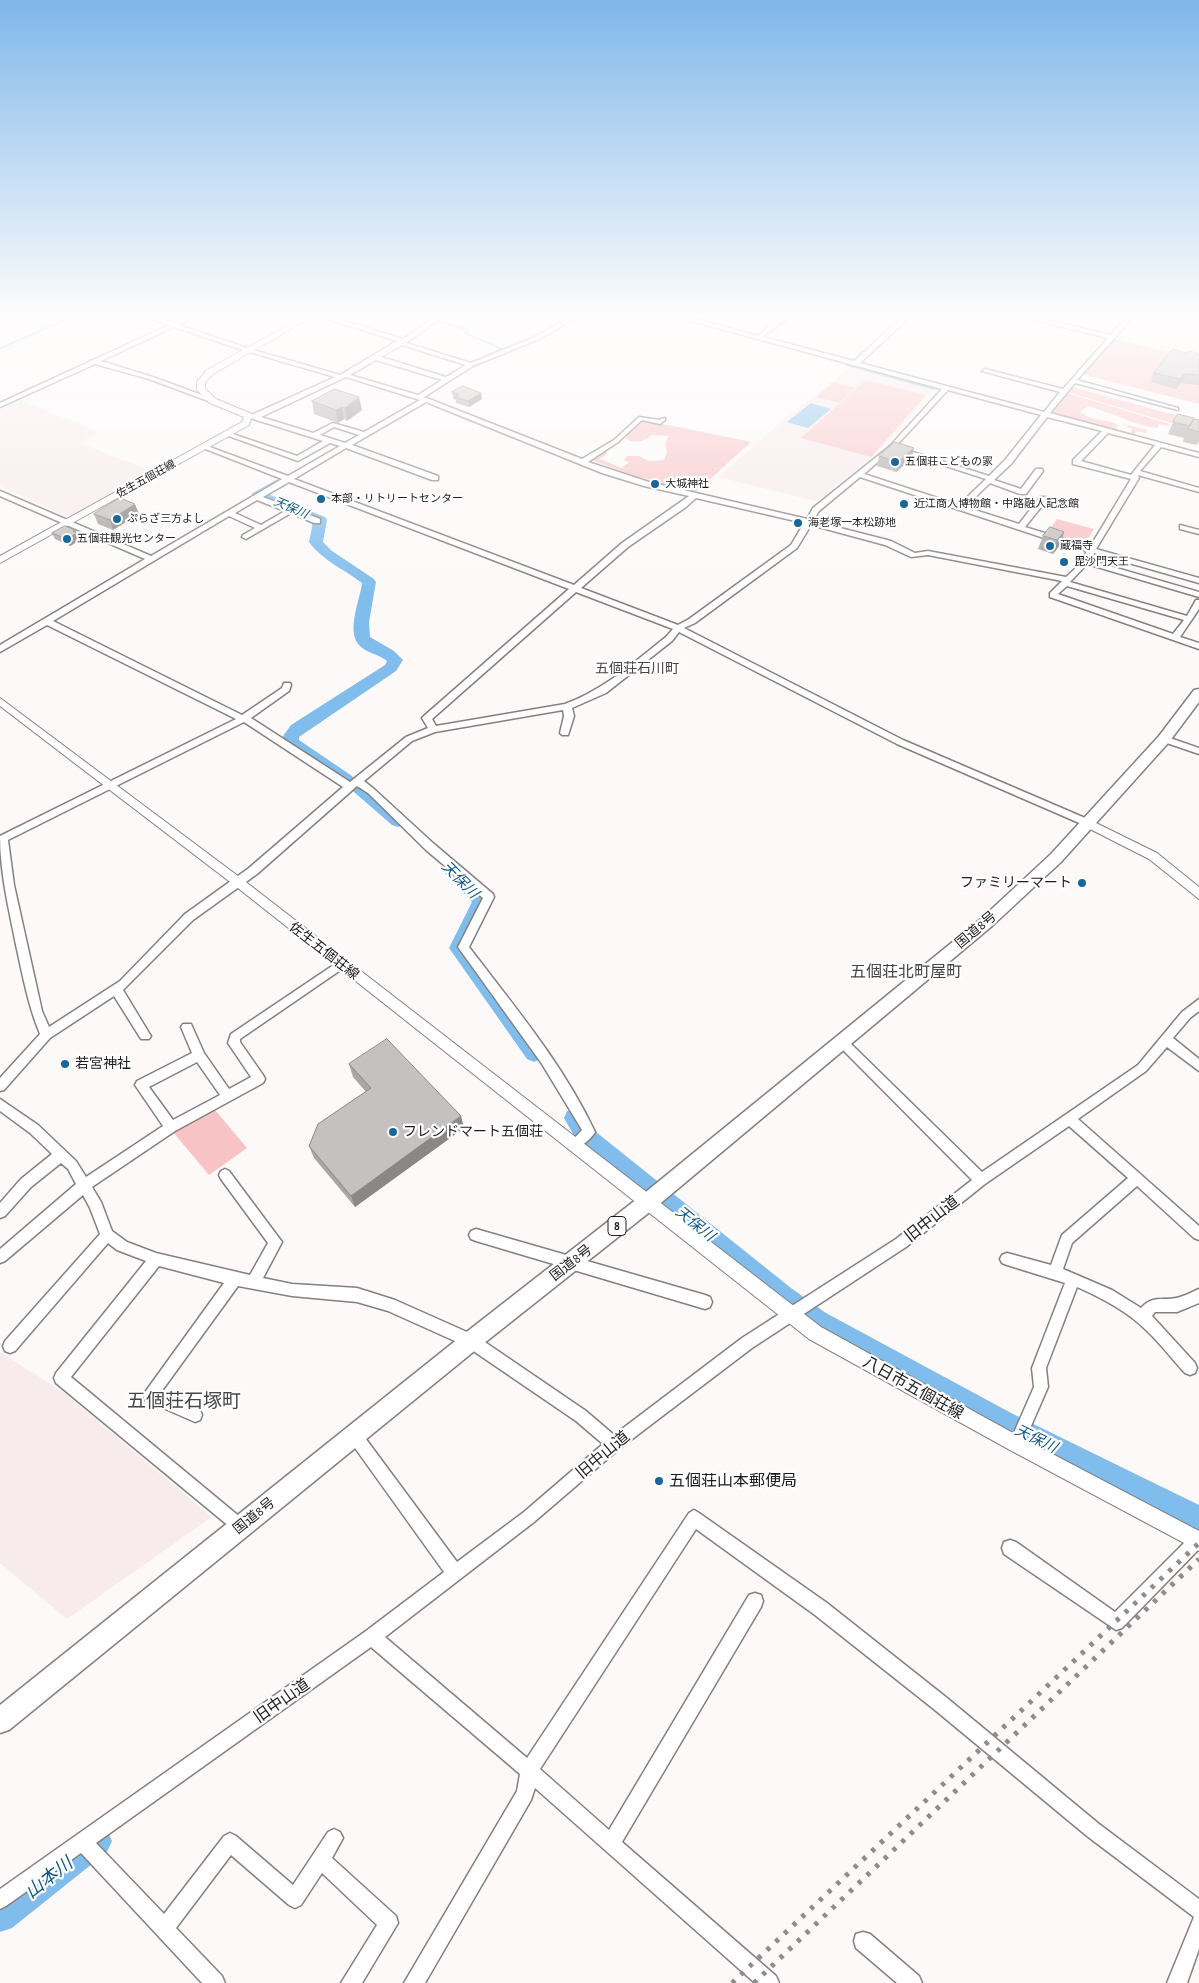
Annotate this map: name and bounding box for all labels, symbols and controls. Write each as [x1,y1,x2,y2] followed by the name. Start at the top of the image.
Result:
[905,455,993,469] place label: 五個荘こどもの家
[889,456,901,468] marker: 五個荘こどもの家
[114,457,178,501] street label: 佐生五個荘線
[665,477,709,491] place label: 大城神社
[649,478,661,490] marker: 大城神社
[331,492,463,506] place label: 本部・リトリートセンター
[315,493,327,505] marker: 本部・リトリートセンター
[272,494,310,522] water label: 天保川
[914,497,1079,511] place label: 近江商人博物館・中路融人記念館
[898,498,910,510] marker: 近江商人博物館・中路融人記念館
[127,512,204,526] place label: ぷらざ三方よし
[111,513,123,525] marker: ぷらざ三方よし
[808,516,896,530] place label: 海老塚一本松跡地
[792,517,804,529] marker: 海老塚一本松跡地
[77,532,176,546] place label: 五個荘観光センター
[61,533,73,545] marker: 五個荘観光センター
[1060,539,1093,553] place label: 蔵福寺
[1044,540,1056,552] marker: 蔵福寺
[1074,555,1129,569] place label: 毘沙門天王
[1058,556,1070,568] marker: 毘沙門天王
[595,661,679,677] district label: 五個荘石川町
[438,858,482,902] water label: 天保川
[960,875,1072,891] place label: ファミリーマート
[1076,877,1088,889] marker: ファミリーマート
[952,908,1000,952] street label: 国道8号
[286,919,362,983] street label: 佐生五個荘線
[850,962,962,982] district label: 五個荘北町屋町
[75,1056,131,1072] place label: 若宮神社
[59,1058,71,1070] marker: 若宮神社
[403,1124,543,1140] place label: フレンドマート五個荘
[387,1126,399,1138] marker: フレンドマート五個荘
[901,1192,963,1246] street label: 旧中山道
[672,1203,718,1245] water label: 天保川
[608,1216,626,1236] road number: 8
[547,1241,595,1285] street label: 国道8号
[859,1352,967,1424] street label: 八日市五個荘線
[127,1390,241,1412] district label: 五個荘石塚町
[1012,1421,1060,1457] water label: 天保川
[572,1427,634,1483] street label: 旧中山道
[669,1471,797,1491] place label: 五個荘山本郵便局
[653,1475,665,1487] marker: 五個荘山本郵便局
[230,1494,278,1538] street label: 国道8号
[250,1675,314,1727] street label: 旧中山道
[21,1853,77,1903] water label: 山本川

